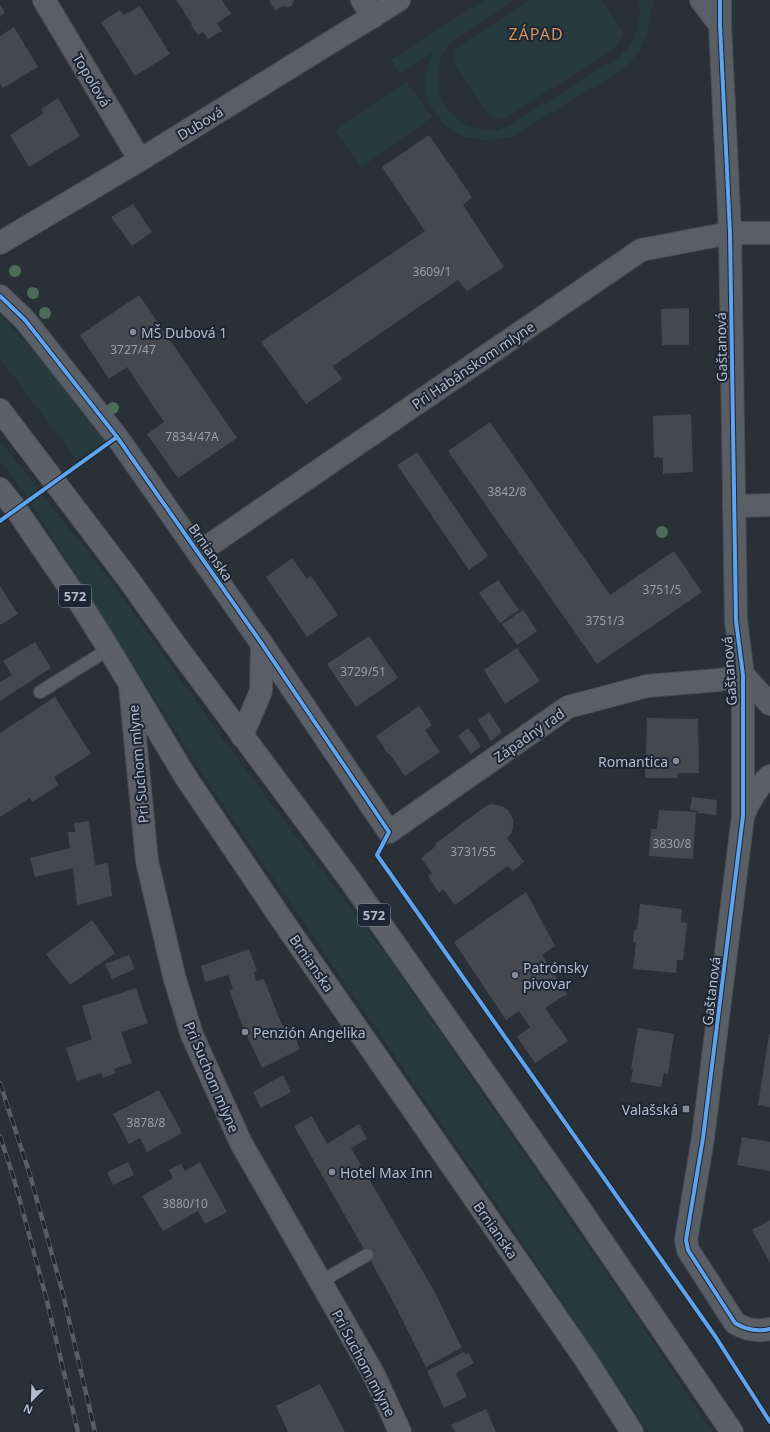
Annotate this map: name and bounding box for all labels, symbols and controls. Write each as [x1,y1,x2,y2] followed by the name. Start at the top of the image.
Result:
[508,23,564,45] district label: ZÁPAD
[69,50,115,110] street label: Topoľová
[173,102,227,144] street label: Dubová
[413,263,451,280] house number: 3609/1
[711,312,731,382] street label: Gaštanová
[408,317,538,413] street label: Pri Habánskom mlyne
[141,323,227,342] place label: MŠ Dubová 1
[128,327,138,337] marker: MŠ Dubová 1
[110,341,156,358] house number: 3727/47
[165,428,219,445] house number: 7834/47A
[488,483,527,500] house number: 3842/8
[184,520,238,584] street label: Brnianska
[643,581,682,598] house number: 3751/5
[59,585,91,607] road number: 572
[586,612,625,629] house number: 3751/3
[717,636,741,706] street label: Gaštanová
[340,663,386,680] house number: 3729/51
[123,704,153,824] street label: Pri Suchom mlyne
[490,704,568,766] street label: Západný rad
[598,752,668,771] place label: Romantica
[671,756,681,766] marker: Romantica
[653,835,692,852] house number: 3830/8
[450,843,496,860] house number: 3731/55
[358,904,390,926] road number: 572
[285,931,339,995] street label: Brnianska
[697,955,725,1027] street label: Gaštanová
[523,958,589,993] place label: Patrónsky pivovar
[510,970,520,980] marker: Patrónsky pivovar
[180,1019,244,1135] street label: Pri Suchom mlyne
[253,1023,366,1042] place label: Penzión Angelika
[240,1027,250,1037] marker: Penzión Angelika
[622,1100,678,1119] place label: Valašská
[681,1104,691,1114] marker: Valašská
[127,1114,166,1131] house number: 3878/8
[340,1163,433,1182] place label: Hotel Max Inn
[327,1167,337,1177] marker: Hotel Max Inn
[162,1195,208,1212] house number: 3880/10
[469,1198,523,1262] street label: Brnianska
[328,1306,400,1420] street label: Pri Suchom mlyne
[12,1380,52,1420] north arrow
[21,1401,35,1418] text: N

